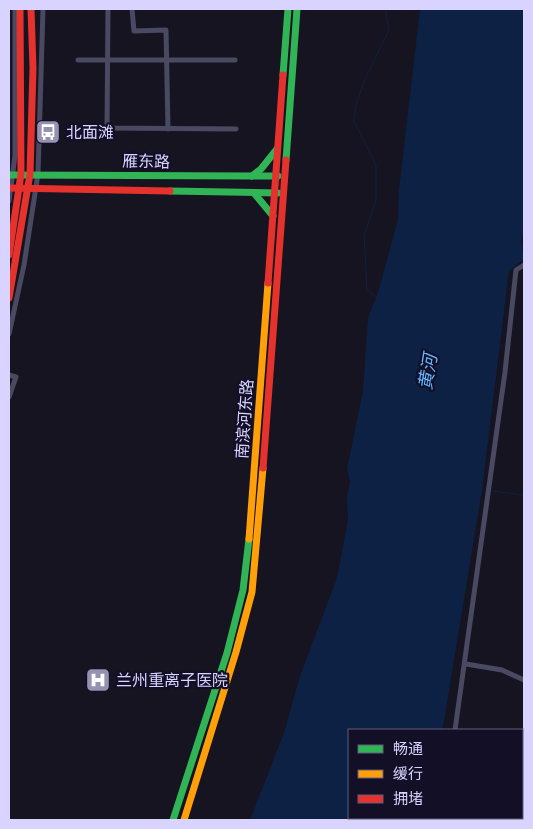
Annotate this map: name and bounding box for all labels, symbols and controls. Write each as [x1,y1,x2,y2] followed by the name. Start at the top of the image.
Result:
[35,119,61,145] bus stop icon: 北面滩
[66,123,114,142] place label: 北面滩
[122,152,170,171] street label: 雁东路
[414,350,442,391] water label: 黄河
[232,378,257,460] street label: 南滨河东路
[85,667,111,693] hospital icon: 兰州重离子医院
[116,671,228,690] place label: 兰州重离子医院
[348,729,523,819] legend
[393,740,423,758] text: 畅通
[393,765,423,783] text: 缓行
[393,790,423,808] text: 拥堵

